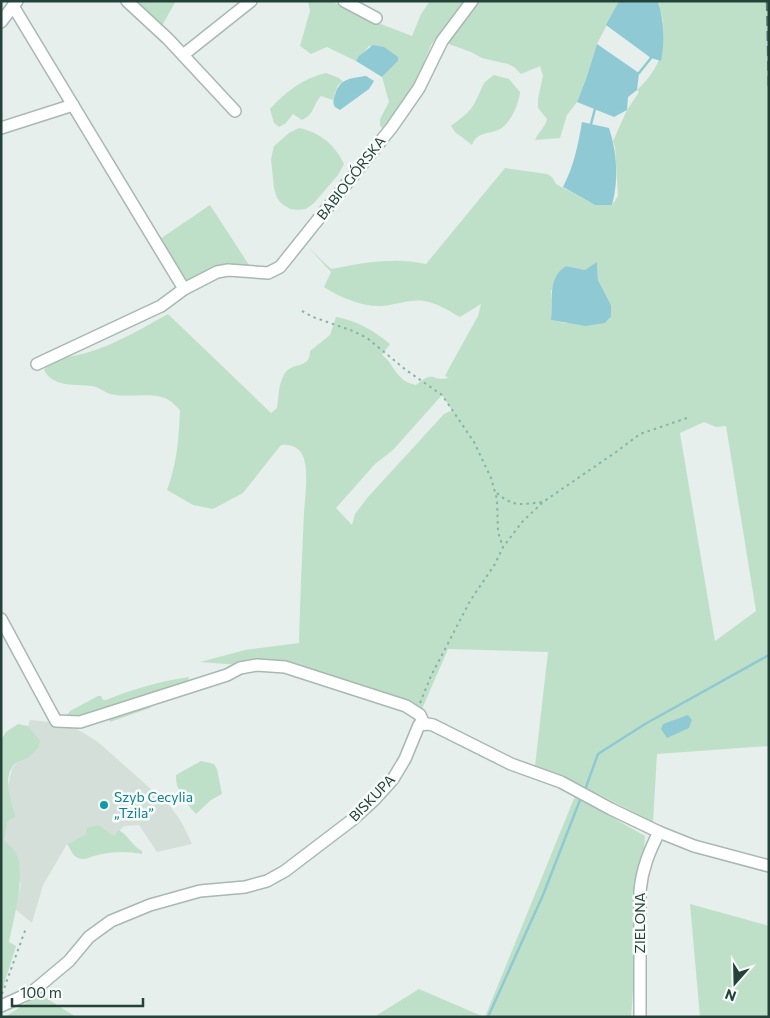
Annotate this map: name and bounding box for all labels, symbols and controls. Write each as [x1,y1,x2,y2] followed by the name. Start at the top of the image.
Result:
[313,132,389,223] street label: BABIOGÓRSKA
[345,770,398,825] street label: BISKUPA
[114,788,193,821] place label: Szyb Cecylia „Tzila”
[98,799,110,811] marker: Szyb Cecylia „Tzila”
[631,892,648,954] street label: ZIELONA
[710,958,760,1008] north arrow
[12,976,144,1008] scale bar
[20,983,62,1001] text: 100 m
[723,986,738,1005] text: N

